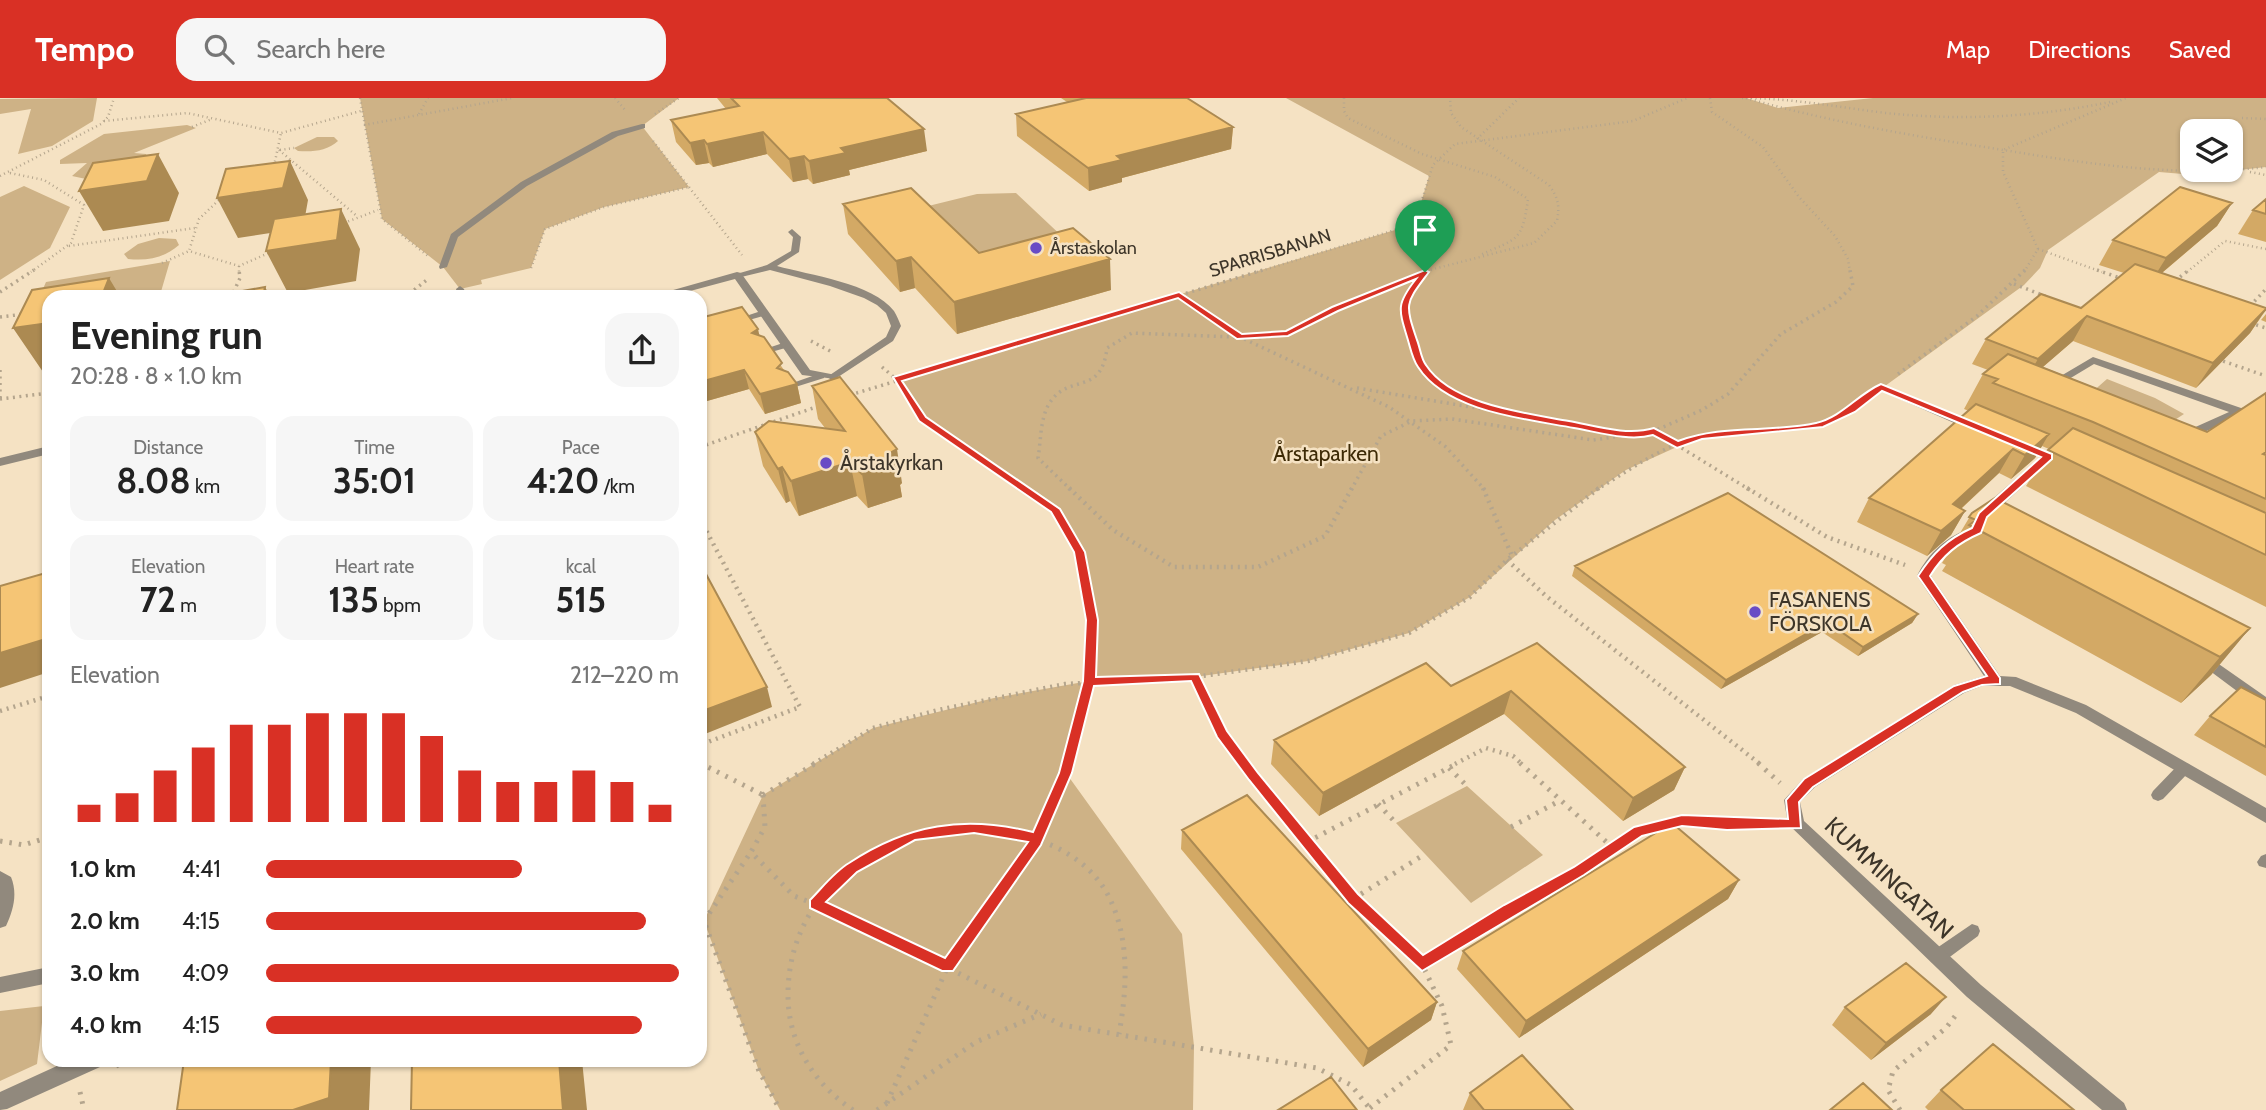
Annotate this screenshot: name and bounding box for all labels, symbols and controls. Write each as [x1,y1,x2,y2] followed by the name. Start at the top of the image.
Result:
[176,18,666,81] search box
[35,29,134,69] text: Tempo
[200,30,238,68] icon: search
[256,33,385,65] text: Search here
[1946,35,1990,64] text: Map
[2028,35,2131,64] text: Directions
[2169,35,2231,64] text: Saved
[2180,119,2243,182] map controls
[2180,119,2243,182] button: layers
[1395,200,1455,272] pin
[1406,211,1444,249] icon: arrive
[1206,224,1334,282] street label: SPARRISBANAN
[1050,237,1137,259] place label: Årstaskolan
[1028,240,1044,256] marker: Årstaskolan
[70,312,263,359] text: Evening run
[605,313,679,387] button: share
[70,362,242,390] text: 20:28 · 8 × 1.0 km
[133,436,203,459] text: Distance
[354,436,395,459] text: Time
[562,436,600,459] text: Pace
[1273,440,1379,466] park label: Årstaparken
[840,449,943,475] place label: Årstakyrkan
[818,455,834,471] marker: Årstakyrkan
[116,459,191,502] text: 8.08
[333,459,416,502] text: 35:01
[527,459,599,502] text: 4:20
[191,475,220,498] text: km
[599,475,635,498] text: /km
[131,555,205,578] text: Elevation
[335,555,414,578] text: Heart rate
[566,555,596,578] text: kcal
[140,578,176,621] text: 72
[328,578,379,621] text: 135
[556,578,606,621] text: 515
[1769,587,1872,636] place label: FASANENS FÖRSKOLA
[176,594,197,617] text: m
[379,594,421,617] text: bpm
[1747,604,1763,620] marker: FASANENS FÖRSKOLA
[70,661,160,689] text: Elevation
[570,661,679,689] text: 212–220 m
[1819,811,1960,945] street label: KUMMINGATAN
[70,855,136,883] text: 1.0 km
[182,855,221,883] text: 4:41
[70,907,140,935] text: 2.0 km
[182,907,220,935] text: 4:15
[70,959,140,987] text: 3.0 km
[182,959,229,987] text: 4:09
[70,1011,142,1039] text: 4.0 km
[182,1011,220,1039] text: 4:15

